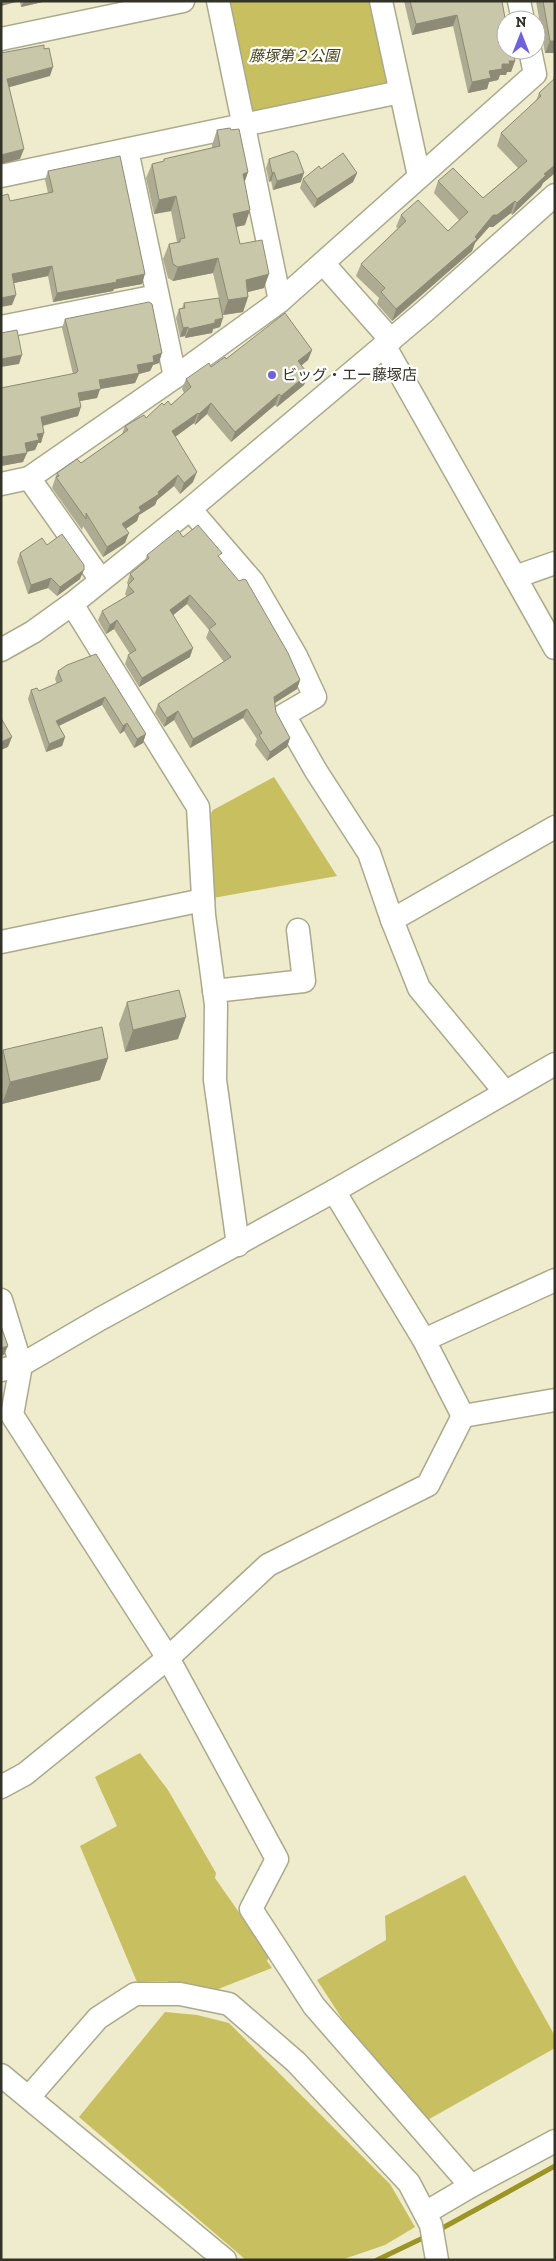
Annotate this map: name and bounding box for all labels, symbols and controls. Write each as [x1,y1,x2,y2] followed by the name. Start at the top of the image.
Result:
[496,10,546,60] north arrow
[516,14,527,31] text: N
[249,47,341,65] park label: 藤塚第２公園
[282,366,417,384] place label: ビッグ・エー藤塚店
[266,369,278,381] marker: ビッグ・エー藤塚店

